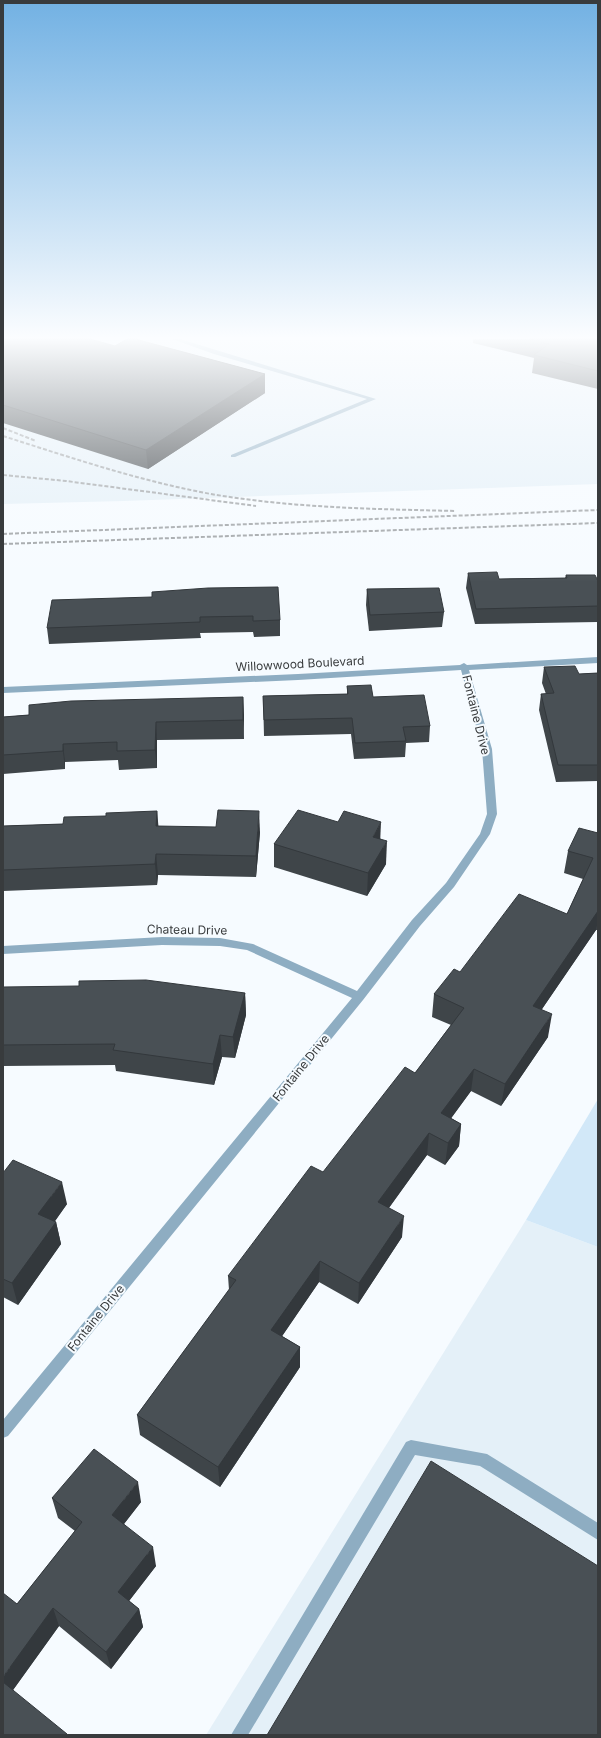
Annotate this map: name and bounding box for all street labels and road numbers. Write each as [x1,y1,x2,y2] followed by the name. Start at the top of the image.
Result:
[235,653,365,674] street label: Willowwood Boulevard
[459,673,494,756] street label: Fontaine Drive
[147,921,227,938] street label: Chateau Drive
[269,1031,332,1104] street label: Fontaine Drive
[64,1281,127,1354] street label: Fontaine Drive

